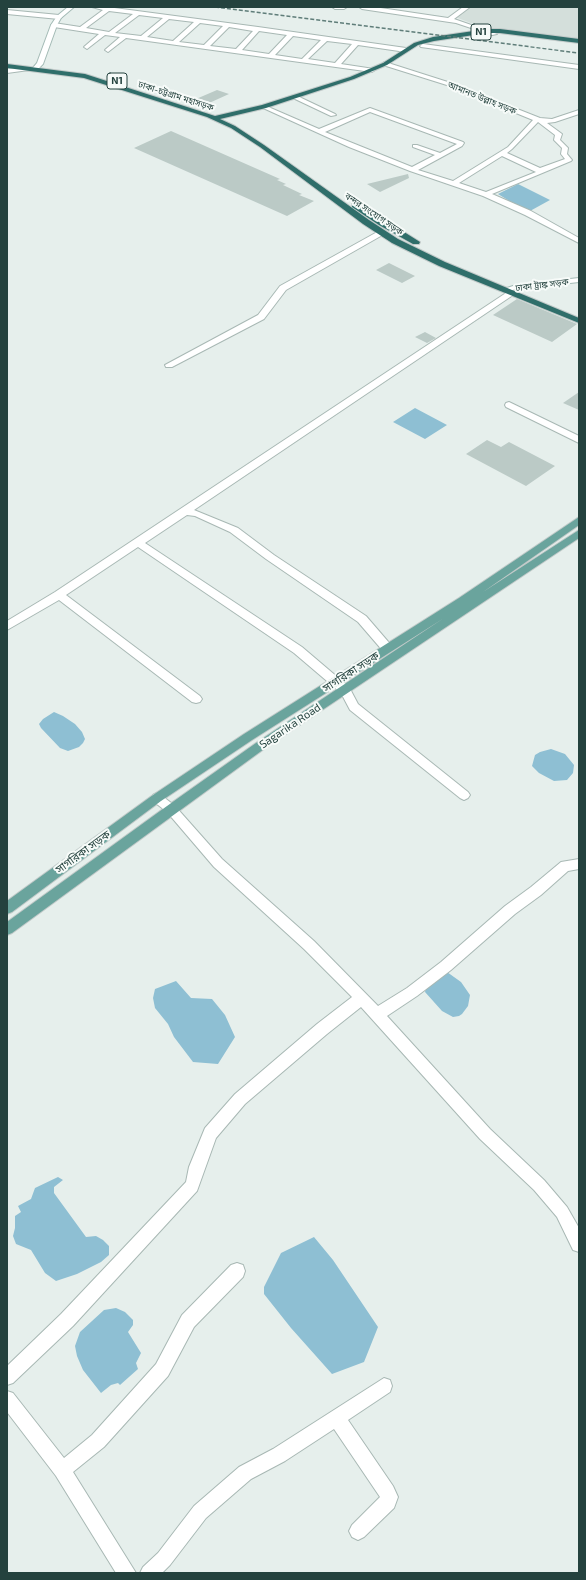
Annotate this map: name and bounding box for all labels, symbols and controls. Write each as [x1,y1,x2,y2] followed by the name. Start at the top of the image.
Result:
[471,24,491,40] road number: N1
[107,73,127,89] road number: N1
[137,79,215,113] street label: ঢাকা-চট্টগ্রাম মহাসড়ক
[446,79,518,117] street label: আমানত উল্লাহ সড়ক
[343,190,405,238] street label: বন্দর সংযোগ সড়ক
[515,276,569,294] street label: ঢাকা ট্রাঙ্ক সড়ক
[320,649,382,695] street label: সাগরিকা সড়ক
[257,701,323,751] street label: Sagarika Road
[53,828,113,876] street label: সাগরিকা সড়ক

